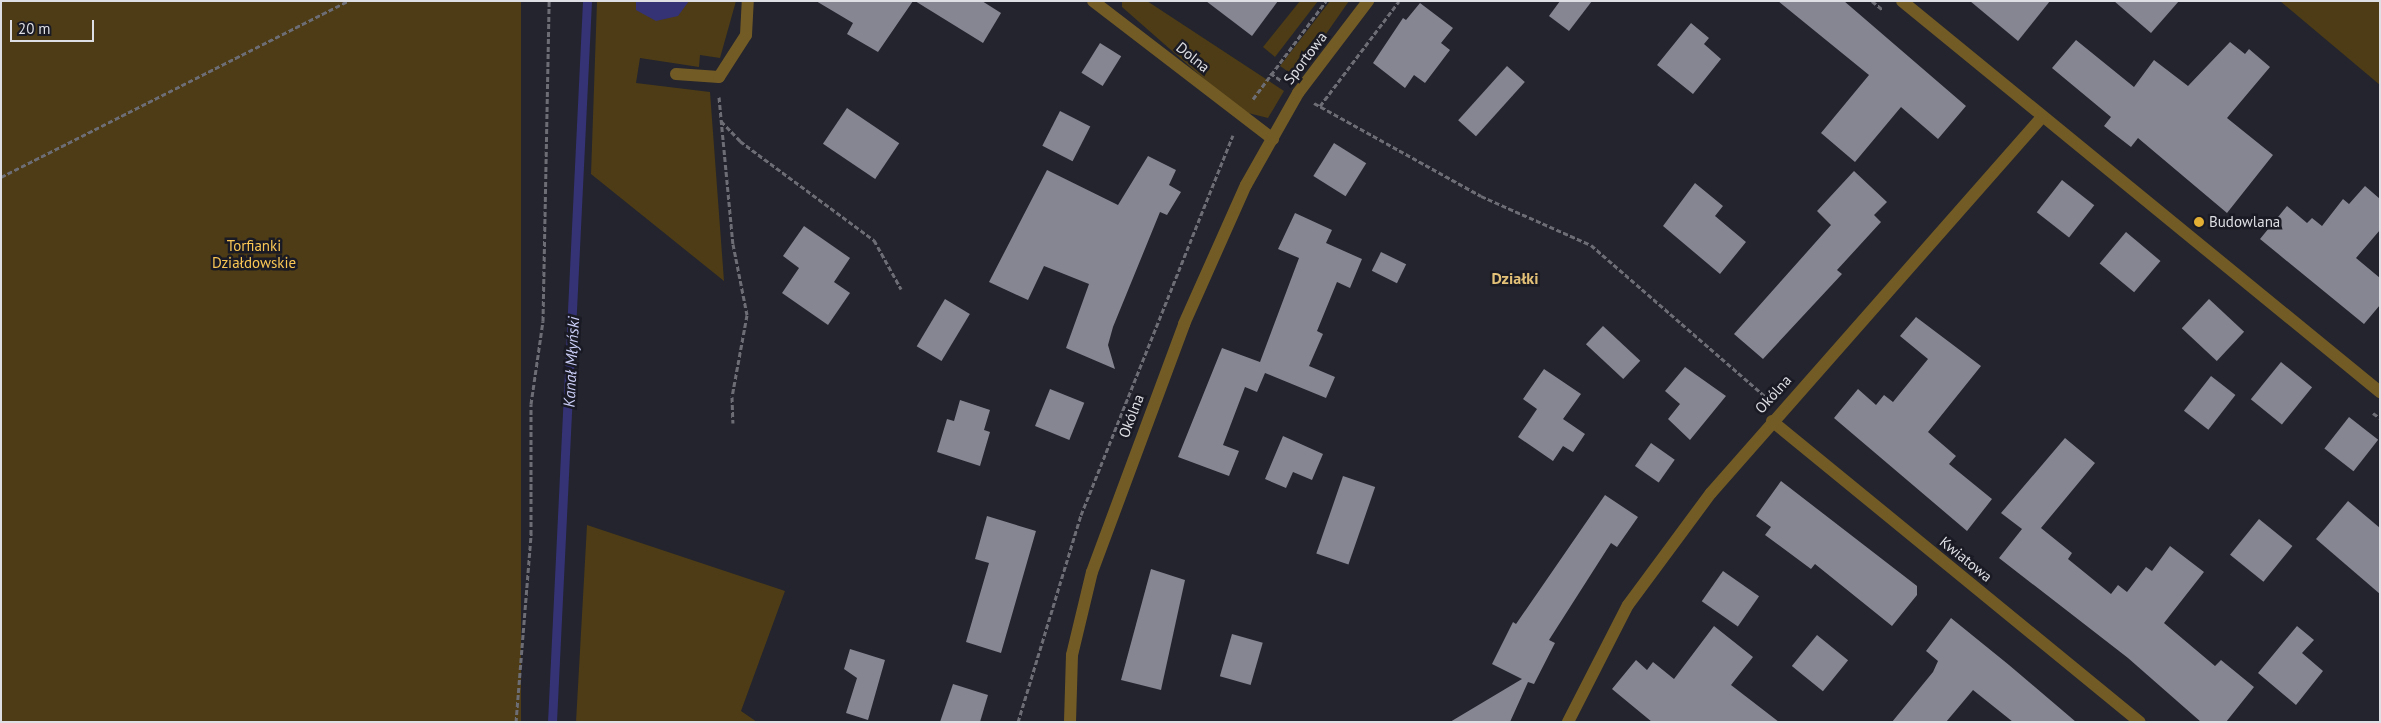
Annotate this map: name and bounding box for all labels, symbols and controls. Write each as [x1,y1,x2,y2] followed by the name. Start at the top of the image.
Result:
[12,10,96,42] scale bar
[18,19,51,38] text: 20 m
[1279,28,1331,88] street label: Sportowa
[1173,38,1213,76] street label: Dolna
[2209,213,2280,231] place label: Budowlana
[2193,216,2205,228] marker: Budowlana
[212,236,296,271] park label: Torfianki Działdowskie
[1492,268,1538,288] district label: Działki
[559,316,583,408] water label: Kanał Młyński
[1751,371,1795,417] street label: Okólna
[1114,392,1148,440] street label: Okólna
[1936,532,1996,586] street label: Kwiatowa

